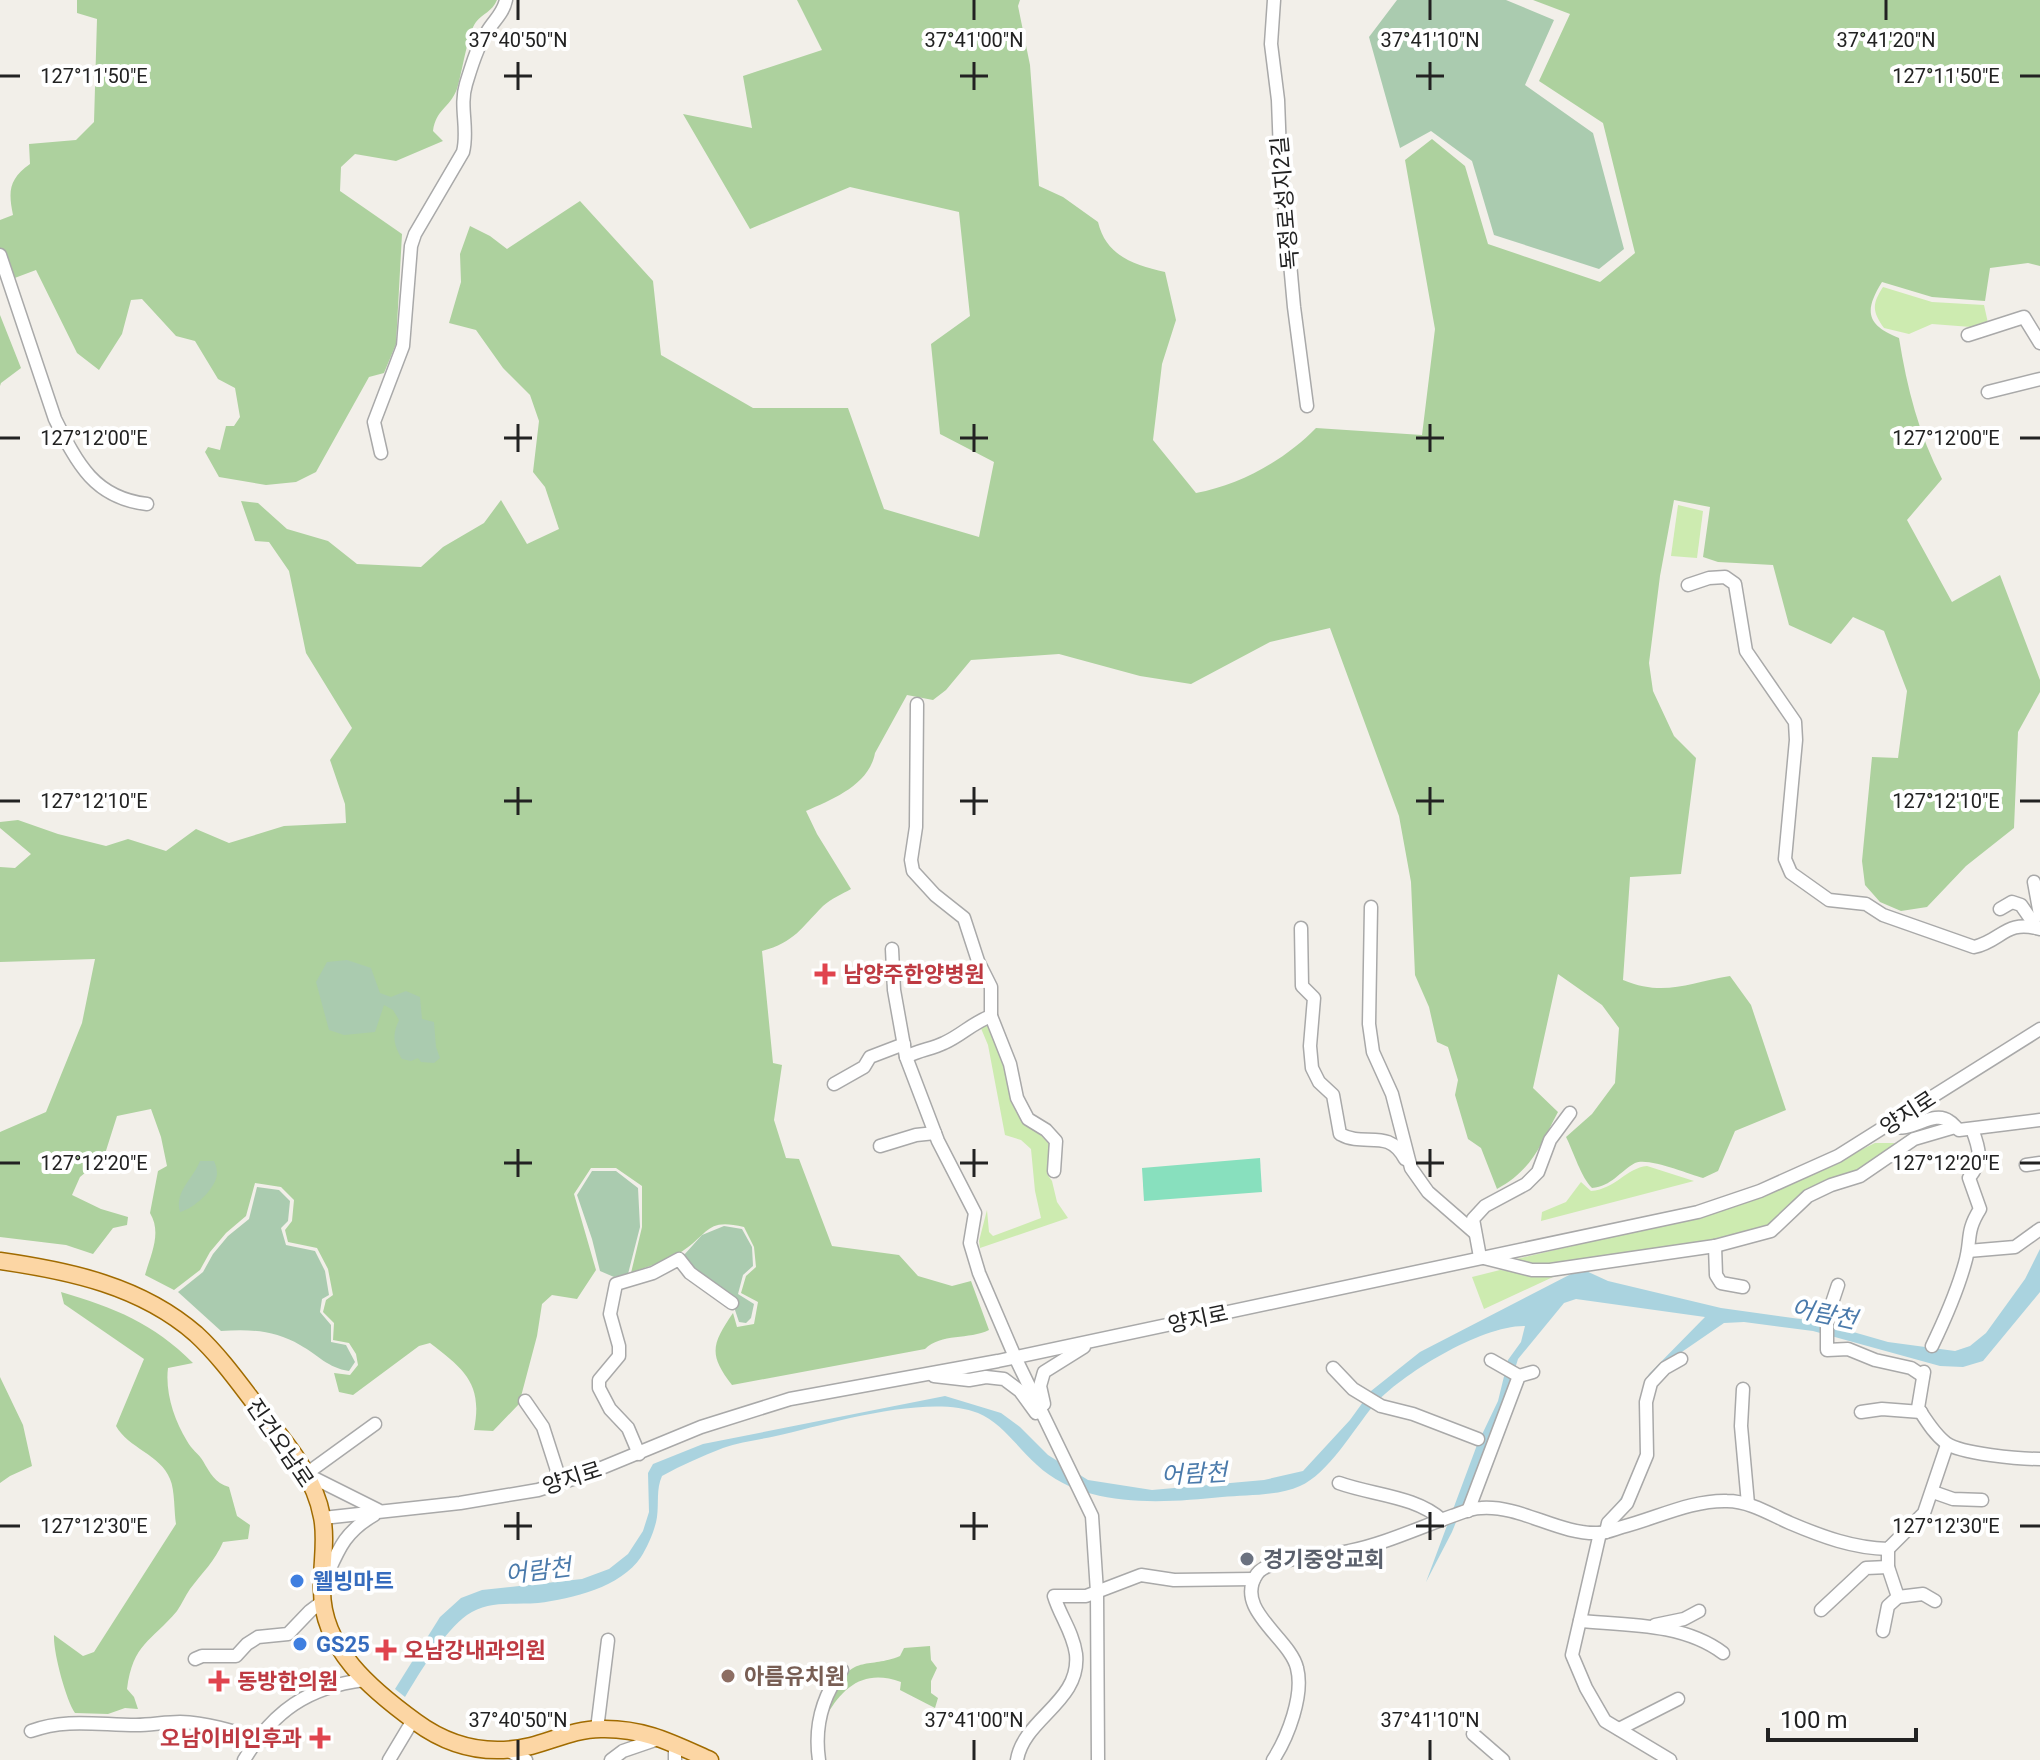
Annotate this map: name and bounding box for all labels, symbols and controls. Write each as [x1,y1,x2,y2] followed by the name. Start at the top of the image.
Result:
[468,28,568,52] text: 37°40'50"N
[924,28,1024,52] text: 37°41'00"N
[1380,28,1480,52] text: 37°41'10"N
[1836,28,1936,52] text: 37°41'20"N
[40,64,148,88] text: 127°11'50"E
[1892,64,2000,88] text: 127°11'50"E
[1267,135,1303,271] street label: 독정로성지2길
[40,426,148,450] text: 127°12'00"E
[1892,426,2000,450] text: 127°12'00"E
[40,789,148,813] text: 127°12'10"E
[1892,789,2000,813] text: 127°12'10"E
[843,962,985,987] place label: 남양주한양병원
[814,963,836,985] marker: 남양주한양병원
[1876,1086,1940,1140] street label: 양지로
[40,1151,148,1175] text: 127°12'20"E
[1892,1151,2000,1175] text: 127°12'20"E
[1789,1293,1862,1335] water label: 어람천
[1166,1300,1230,1338] street label: 양지로
[241,1394,319,1492] street label: 진건오남로
[539,1457,605,1499] street label: 양지로
[1160,1458,1231,1490] water label: 어람천
[40,1514,148,1538] text: 127°12'30"E
[1892,1514,2000,1538] text: 127°12'30"E
[1263,1547,1384,1572] place label: 경기중앙교회
[1238,1550,1256,1568] marker: 경기중앙교회
[503,1553,575,1589] water label: 어람천
[313,1569,394,1594] place label: 웰빙마트
[288,1572,306,1590] marker: 웰빙마트
[316,1632,370,1657] place label: GS25
[291,1635,309,1653] marker: GS25
[404,1638,546,1663] place label: 오남강내과의원
[375,1639,397,1661] marker: 오남강내과의원
[744,1664,845,1689] place label: 아름유치원
[719,1667,737,1685] marker: 아름유치원
[237,1669,338,1694] place label: 동방한의원
[208,1670,230,1692] marker: 동방한의원
[1768,1692,1916,1742] scale bar
[1780,1706,1847,1734] text: 100 m
[468,1708,568,1732] text: 37°40'50"N
[924,1708,1024,1732] text: 37°41'00"N
[1380,1708,1480,1732] text: 37°41'10"N
[160,1726,302,1751] place label: 오남이비인후과
[309,1727,331,1749] marker: 오남이비인후과

